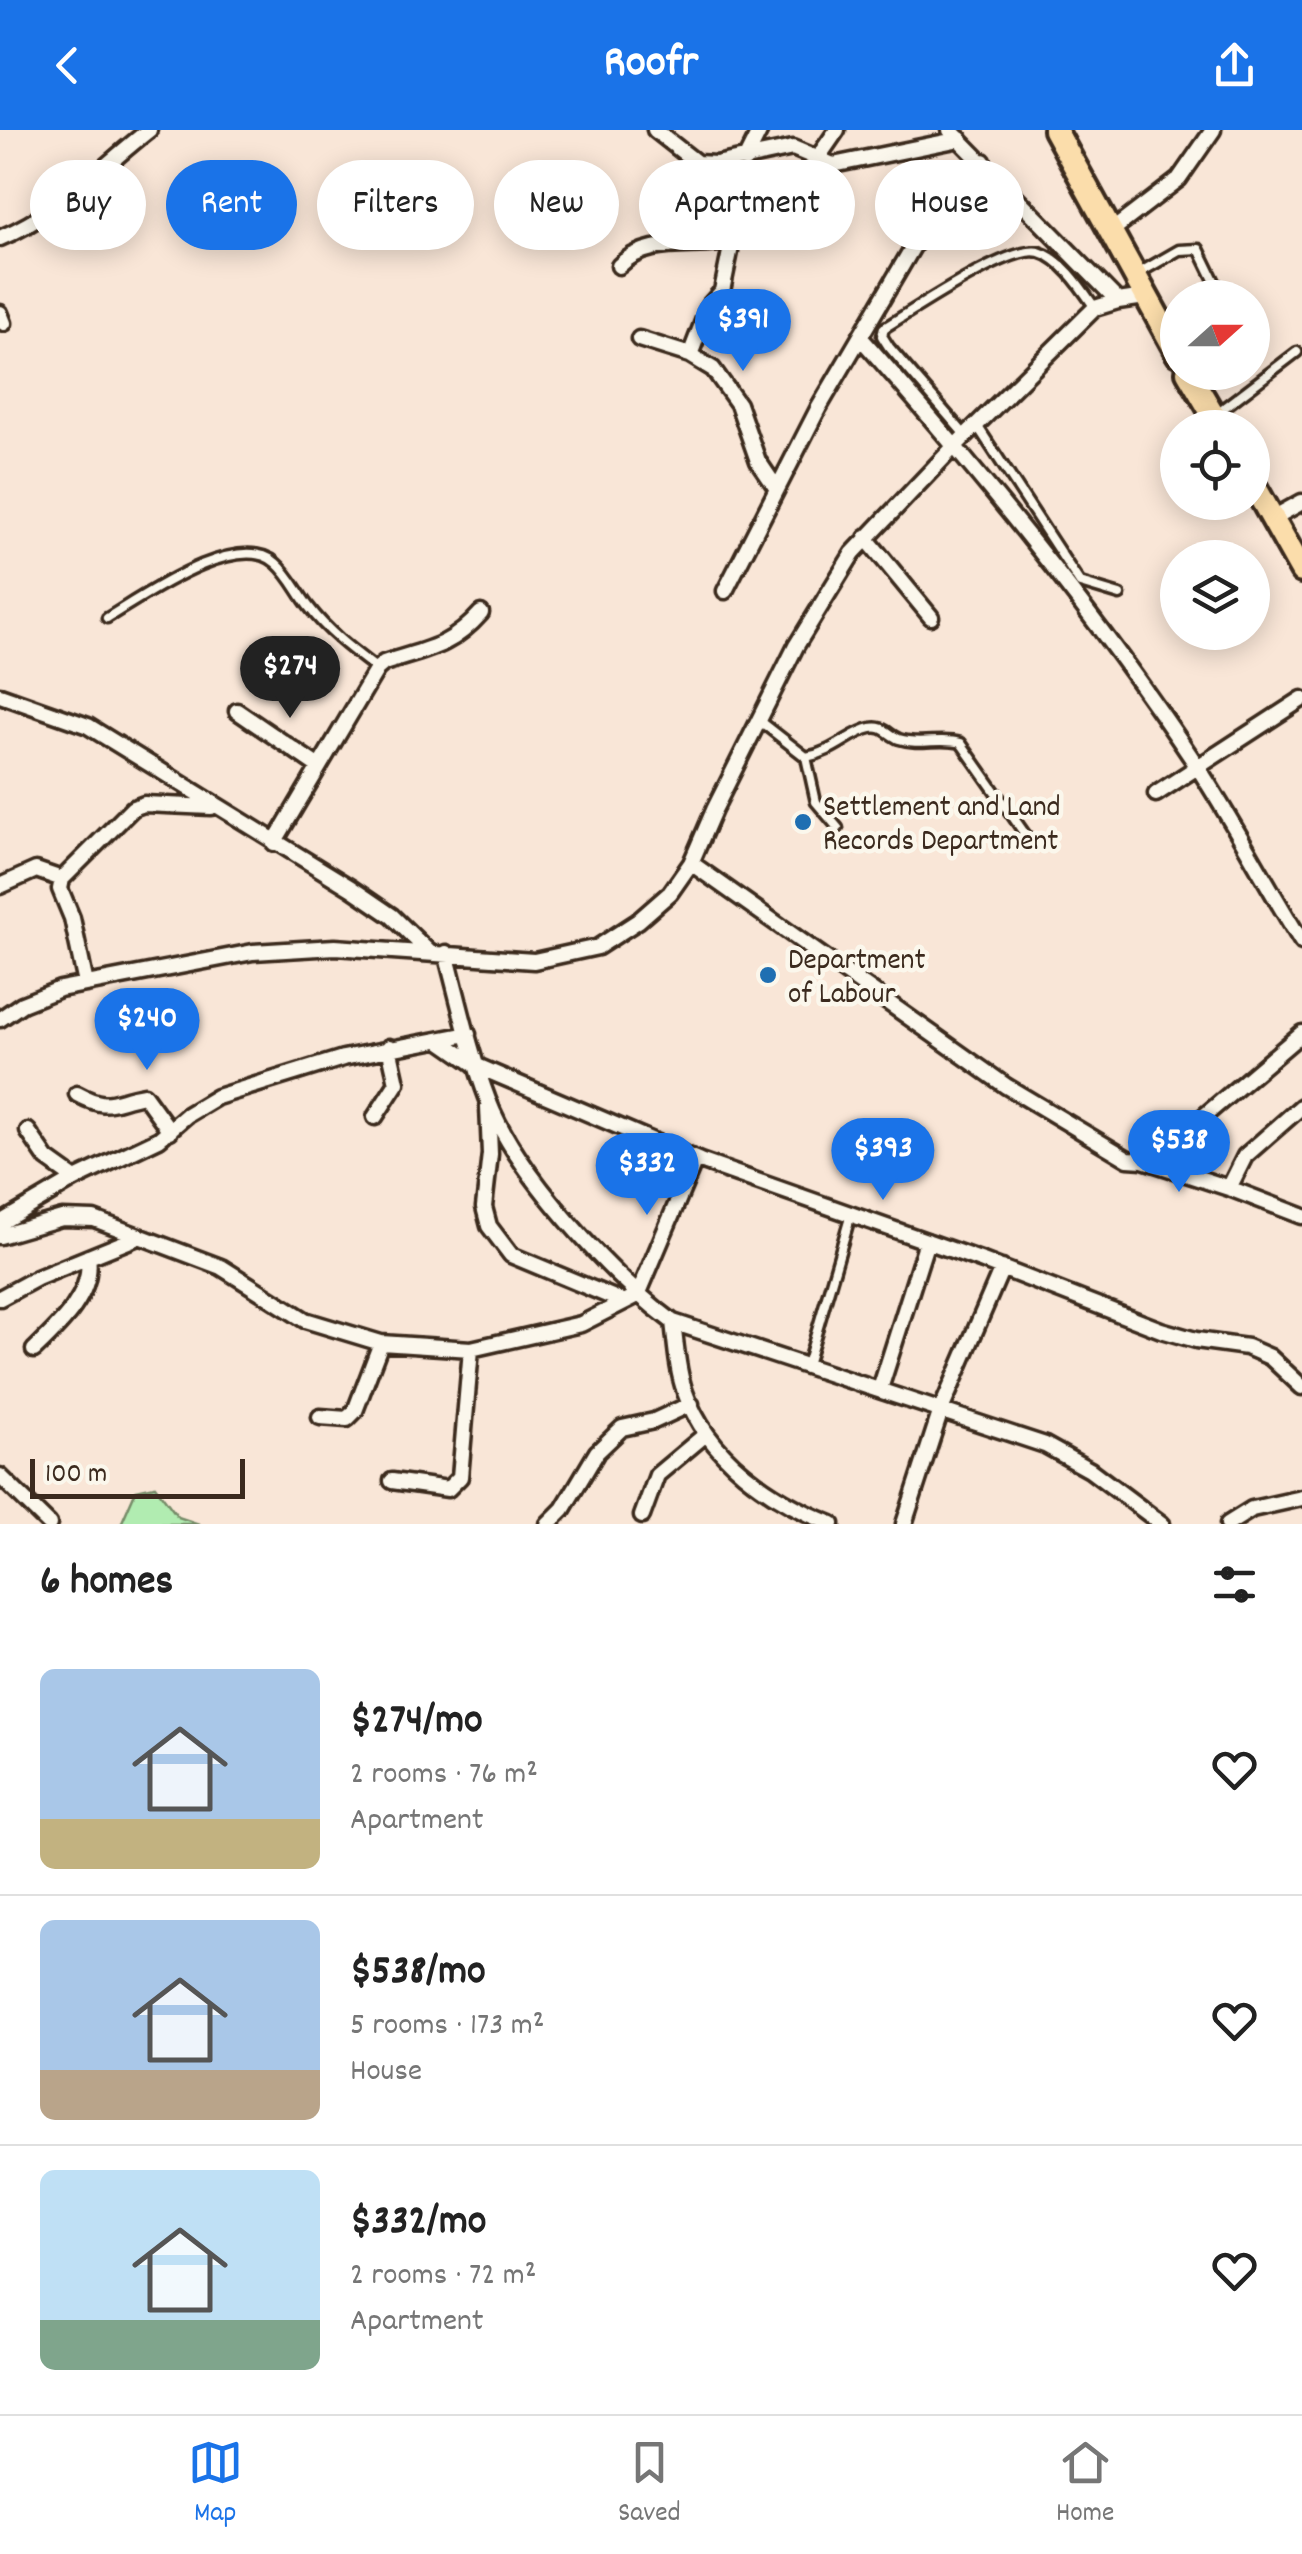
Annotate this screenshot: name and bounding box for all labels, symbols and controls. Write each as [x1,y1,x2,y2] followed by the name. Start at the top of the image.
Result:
[604,33,698,97] text: Roofr
[40,38,95,93] icon: back
[1207,38,1262,93] icon: share
[30,160,146,250] chip: Buy
[166,160,297,250] chip: Rent
[317,160,474,250] chip: Filters
[494,160,619,250] chip: New
[639,160,855,250] chip: Apartment
[875,160,1024,250] chip: House
[1160,280,1270,390] north arrow
[1160,280,1270,650] map controls
[684,289,802,374] pin: $391
[717,298,769,344] text: $391
[1160,410,1270,520] button: locate
[1160,540,1270,650] button: layers
[231,636,349,721] pin: $274
[262,645,318,691] text: $274
[823,788,1061,865] place label: Settlement and Land Records Department
[792,811,814,833] marker: Settlement and Land Records Department
[788,941,926,1018] place label: Department of Labour
[757,964,779,986] marker: Department of Labour
[88,988,206,1073] pin: $240
[117,997,177,1043] text: $240
[1120,1110,1238,1195] pin: $538
[824,1118,942,1203] pin: $393
[1150,1119,1208,1165] text: $538
[853,1127,913,1173] text: $393
[588,1133,706,1218] pin: $332
[618,1142,676,1188] text: $332
[30,1454,245,1498] scale bar
[45,1456,107,1496] text: 100 m
[40,1554,173,1614] text: 6 homes
[1207,1557,1262,1612] icon: filters
[350,1693,483,1753] text: $274/mo
[120,1709,240,1829] icon: home
[1207,1742,1262,1797] icon: heart
[350,1753,538,1799] text: 2 rooms · 76 m²
[350,1799,484,1845] text: Apartment
[350,1944,486,2004] text: $538/mo
[120,1960,240,2080] icon: home
[1207,1993,1262,2048] icon: heart
[350,2004,544,2050] text: 5 rooms · 173 m²
[350,2050,422,2096] text: House
[350,2194,486,2254] text: $332/mo
[120,2210,240,2330] icon: home
[1207,2243,1262,2298] icon: heart
[350,2254,536,2300] text: 2 rooms · 72 m²
[350,2300,484,2346] text: Apartment
[188,2435,243,2535] tab: Map
[618,2435,681,2535] tab: Saved
[1056,2435,1114,2535] tab: Home

